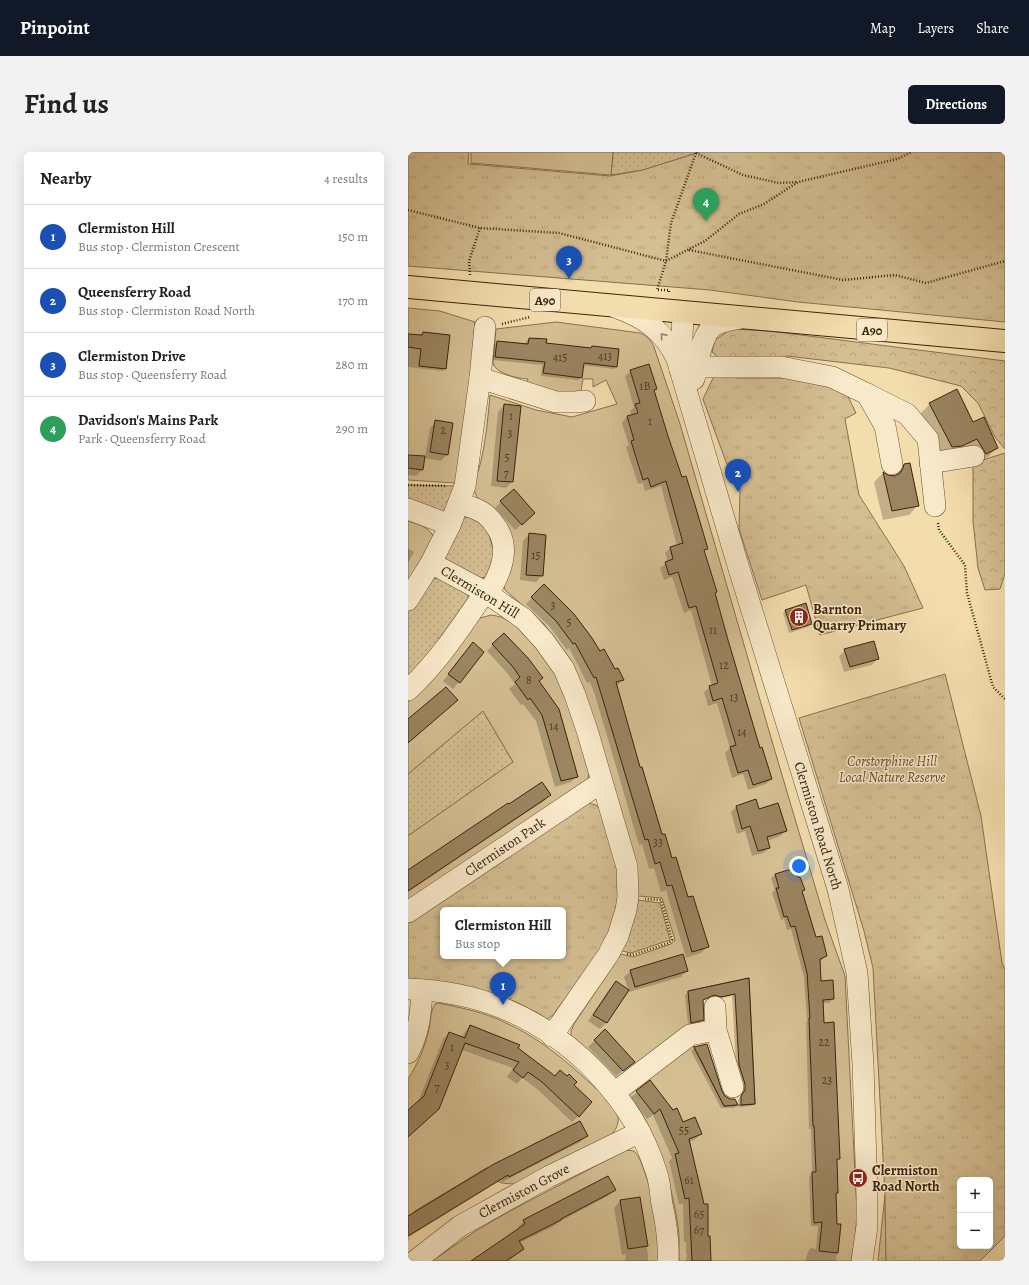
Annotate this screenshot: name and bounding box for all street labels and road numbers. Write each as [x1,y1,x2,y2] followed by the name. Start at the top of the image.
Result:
[530,289,560,311] road number: A90
[857,319,887,341] road number: A90
[437,561,523,623] street label: Clermiston Hill
[789,760,847,893] street label: Clermiston Road North
[461,813,549,881] street label: Clermiston Park
[475,1159,573,1223] street label: Clermiston Grove

